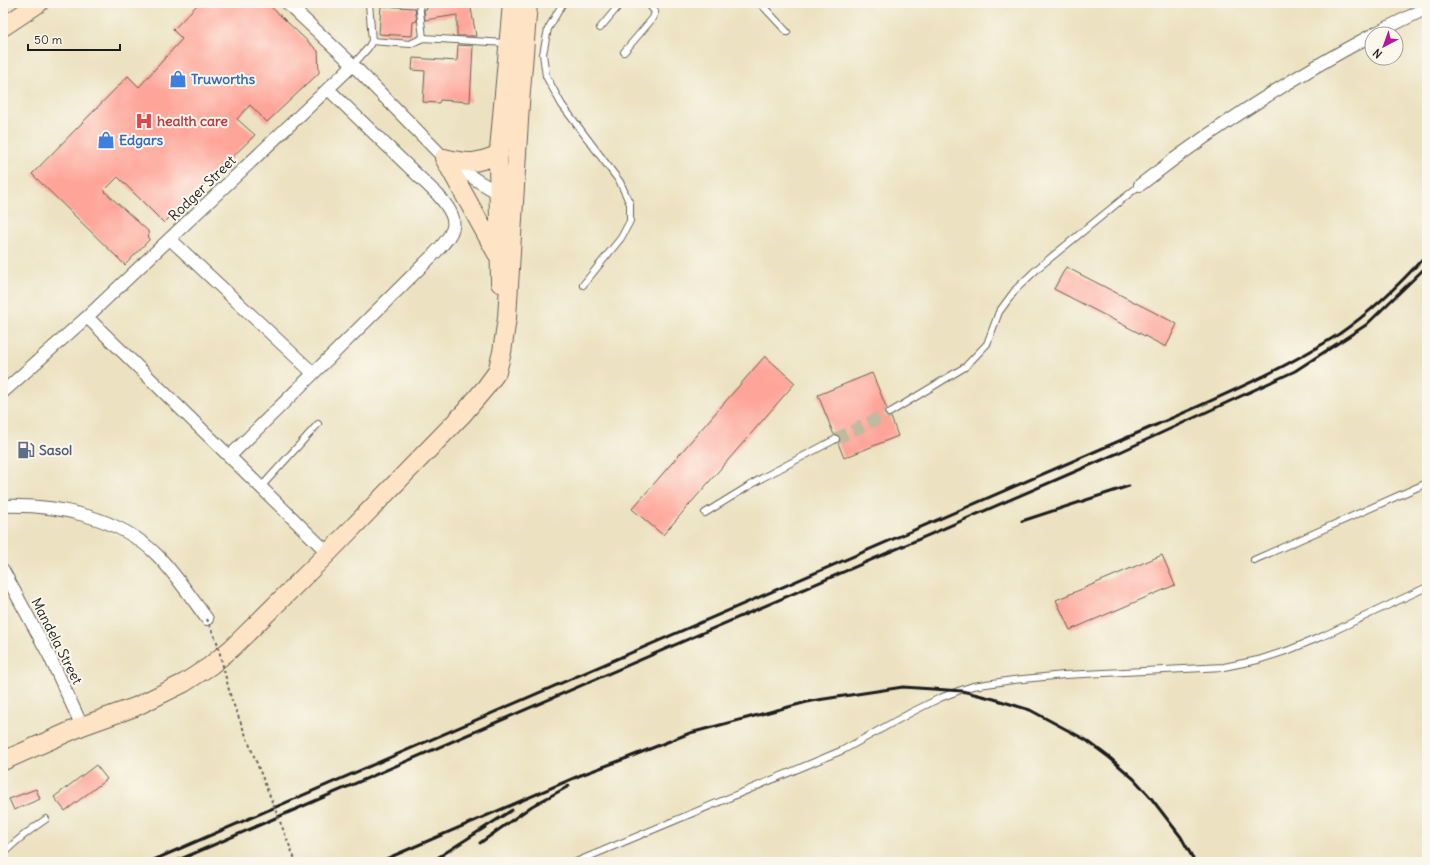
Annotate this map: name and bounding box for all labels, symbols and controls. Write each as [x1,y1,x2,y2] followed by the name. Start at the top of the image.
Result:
[28,26,120,52] scale bar
[1364,26,1404,66] north arrow
[34,32,63,47] text: 50 m
[1370,46,1385,61] text: N
[168,69,188,89] shop icon: Truworths
[191,70,256,88] place label: Truworths
[134,111,154,131] hospital icon: health care
[157,112,228,130] place label: health care
[96,130,116,150] shop icon: Edgars
[119,131,164,149] place label: Edgars
[165,151,240,225] street label: Rodger Street
[16,440,36,460] fuel station icon: Sasol
[39,441,72,459] place label: Sasol
[27,595,87,688] street label: Mandela Street

